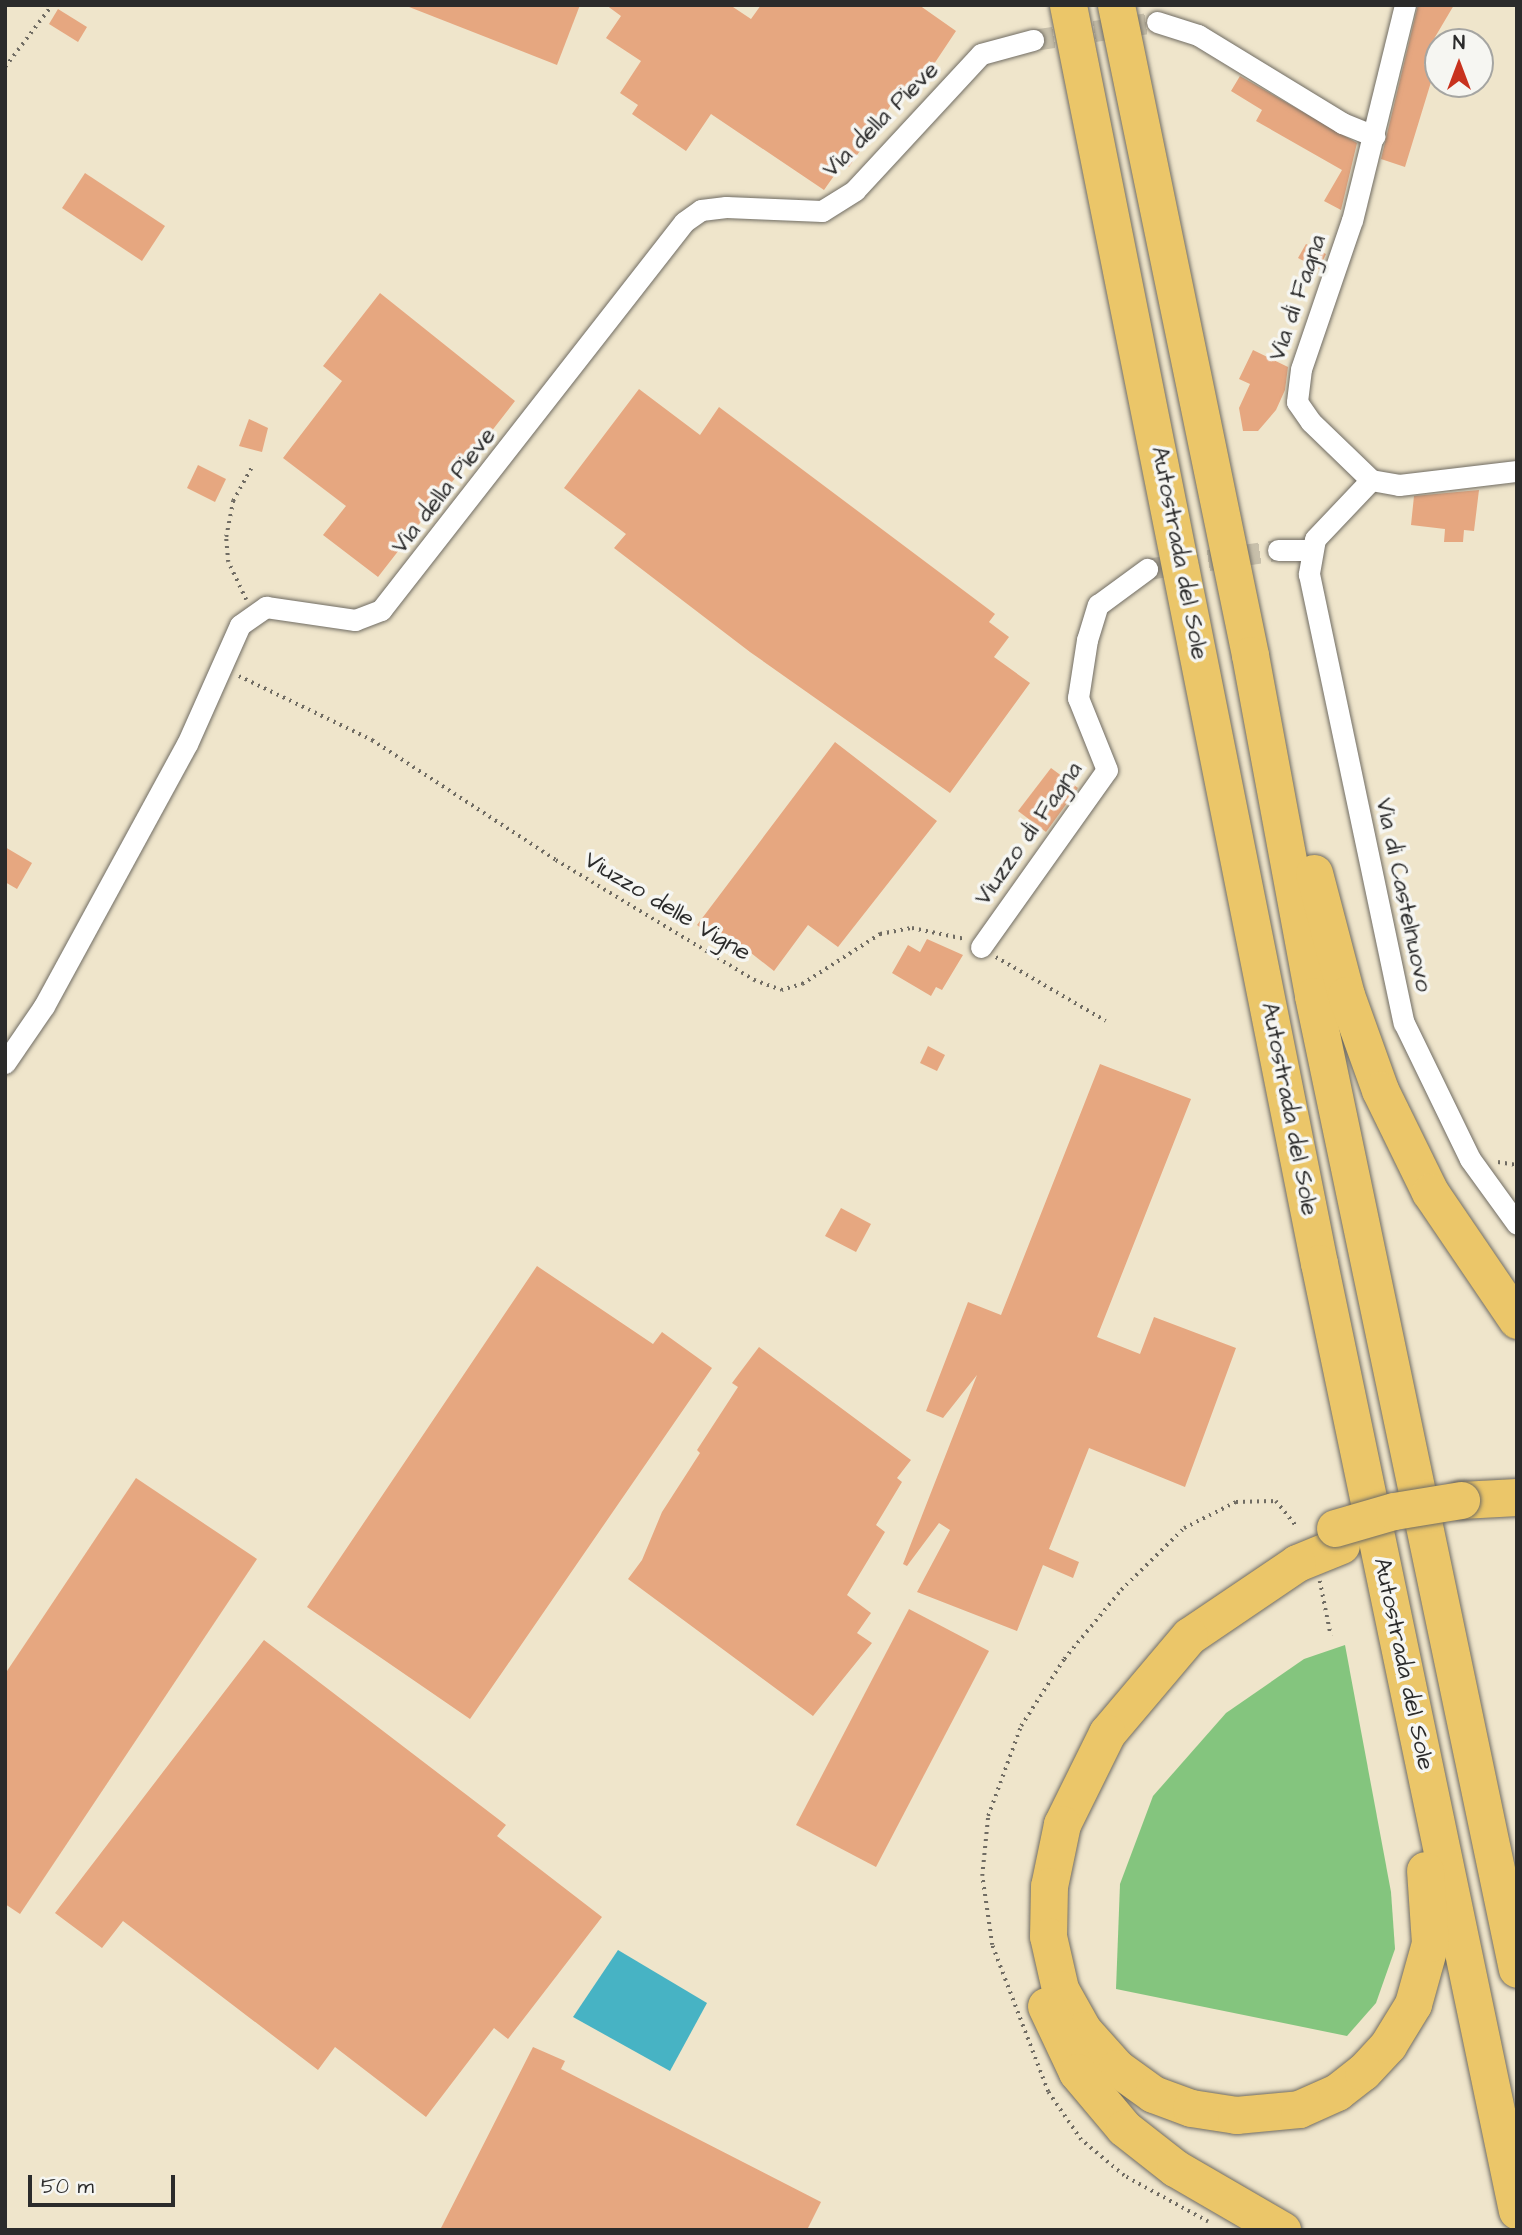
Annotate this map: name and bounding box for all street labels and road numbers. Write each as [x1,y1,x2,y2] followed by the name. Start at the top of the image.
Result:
[817,56,945,184] street label: Via della Pieve
[1263,231,1333,365] street label: Via di Fagna
[386,422,502,560] street label: Via della Pieve
[1144,444,1214,662] street label: Autostrada del Sole
[969,757,1089,911] street label: Viuzzo di Fagna
[1368,795,1438,995] street label: Via di Castelnuovo
[578,846,756,968] street label: Viuzzo delle Vigne
[1254,1000,1324,1218] street label: Autostrada del Sole
[1366,1555,1440,1773] street label: Autostrada del Sole

